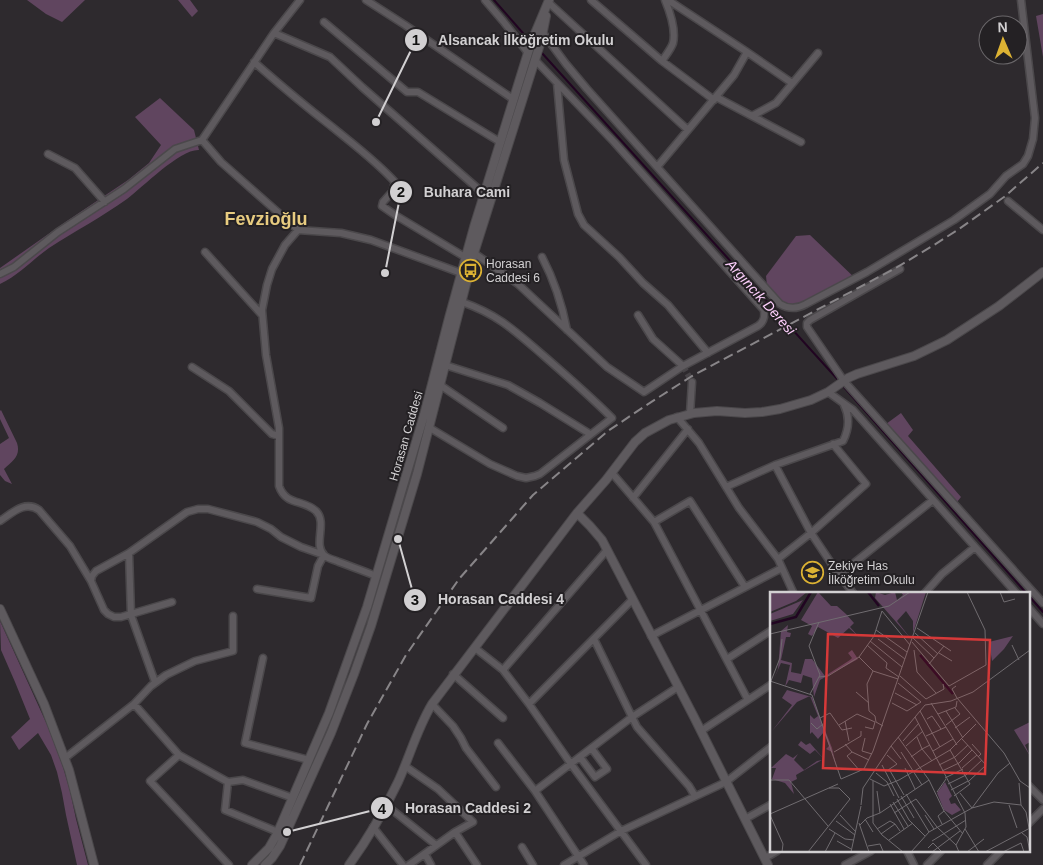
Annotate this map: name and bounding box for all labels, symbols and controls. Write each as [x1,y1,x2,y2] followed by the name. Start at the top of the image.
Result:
[978,15,1028,65] north arrow
[997,19,1008,35] text: N
[403,25,624,54] callout: Alsancak İlköğretim Okulu
[412,31,420,48] text: 1
[438,32,614,48] text: Alsancak İlköğretim Okulu
[388,177,520,206] callout: Buhara Cami
[397,183,405,200] text: 2
[424,184,510,200] text: Buhara Cami
[224,209,308,229] district label: Fevzioğlu
[722,255,800,339] water label: Argıncık Deresi
[486,257,540,285] place label: Horasan Caddesi 6
[458,259,482,283] bus stop icon: Horasan Caddesi 6
[386,390,426,482] street label: Horasan Caddesi
[828,559,915,587] place label: Zekiye Has İlköğretim Okulu
[800,561,824,585] school or university icon: Zekiye Has İlköğretim Okulu
[403,585,574,614] callout: Horasan Caddesi 4
[411,591,419,608] text: 3
[438,591,564,607] text: Horasan Caddesi 4
[770,592,1030,852] inset map
[370,794,541,823] callout: Horasan Caddesi 2
[378,800,387,817] text: 4
[405,800,531,816] text: Horasan Caddesi 2

